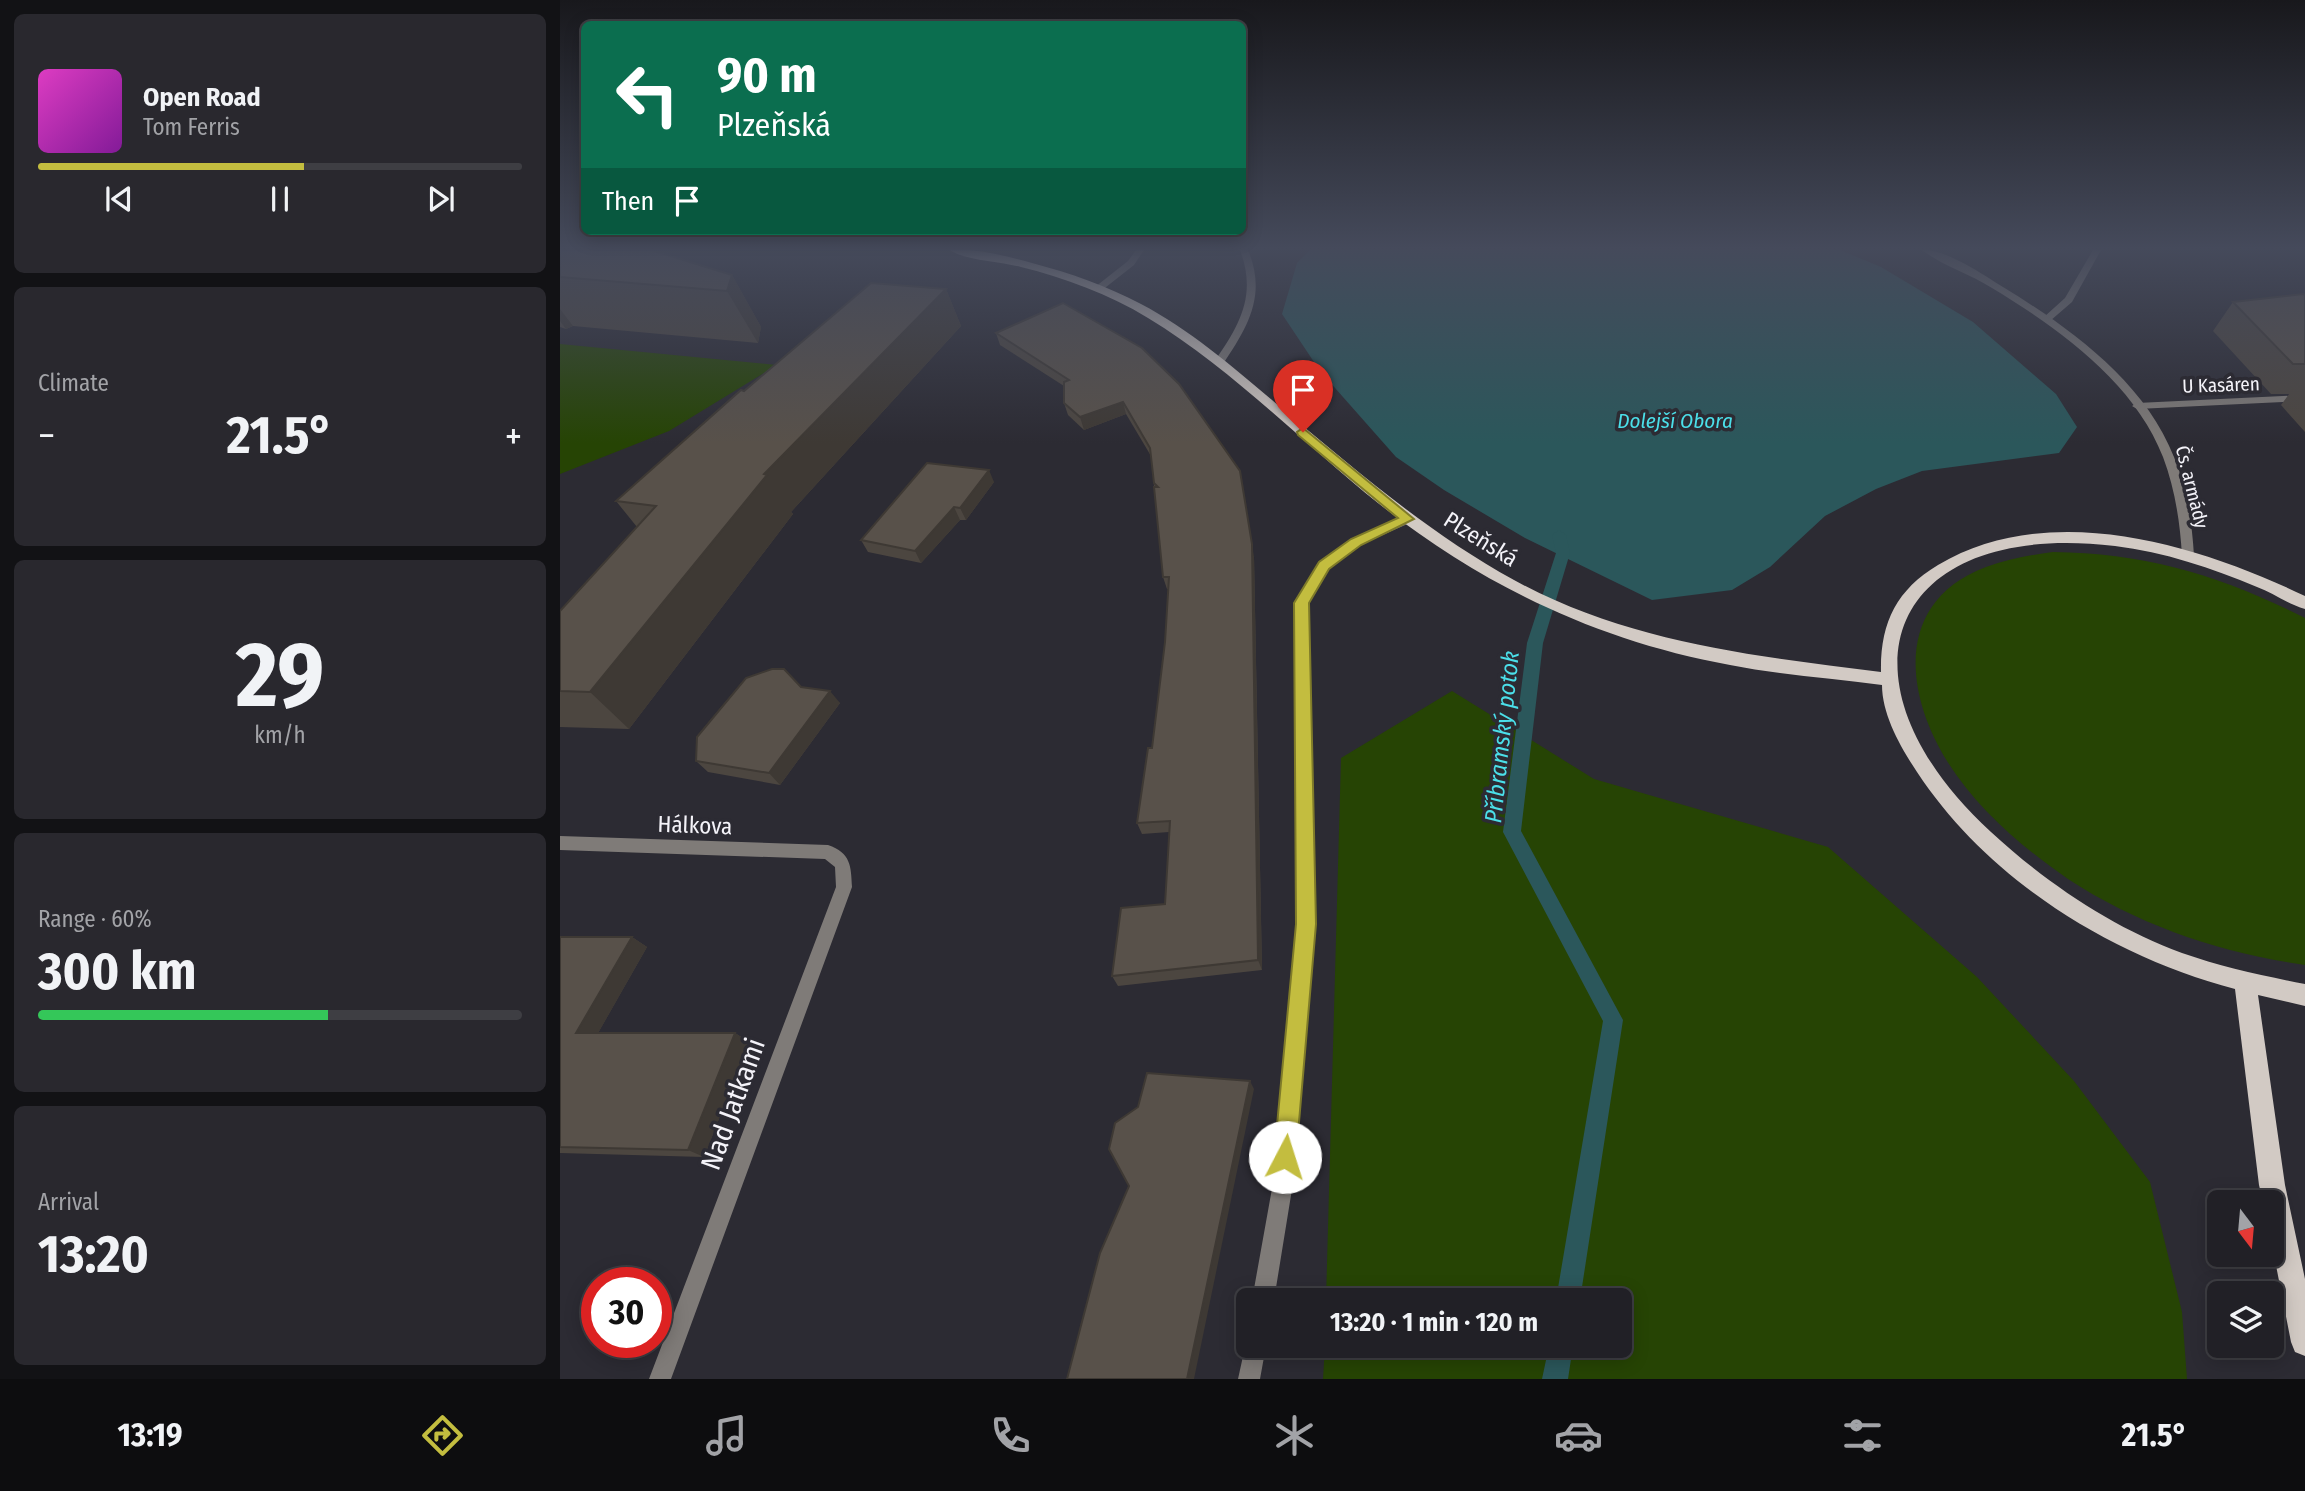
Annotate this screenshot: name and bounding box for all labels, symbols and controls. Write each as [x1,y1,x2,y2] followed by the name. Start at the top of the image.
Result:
[717,46,817,105] text: 90 m
[602,49,693,140] icon: left
[143,82,261,113] text: Open Road
[717,106,831,144] text: Plzeňská
[143,113,240,141] text: Tom Ferris
[100,180,138,218] icon: previous
[261,180,299,218] icon: pause
[422,180,460,218] icon: next
[668,182,706,220] icon: arrive
[602,186,654,217] text: Then
[1273,360,1333,432] pin
[38,369,109,397] text: Climate
[1284,371,1322,409] icon: arrive
[2182,372,2260,398] street label: U Kasáren
[226,404,333,467] text: 21.5°
[1617,408,1733,434] water label: Dolejší Obora
[38,413,55,459] text: −
[505,413,522,459] text: +
[2171,443,2214,531] street label: Čs. armády
[1439,505,1523,573] street label: Plzeňská
[236,621,324,730] text: 29
[1479,650,1525,824] water label: Příbramský potok
[254,721,306,749] text: km/h
[657,810,733,840] street label: Hálkova
[38,905,152,933] text: Range · 60%
[38,940,196,1003] text: 300 km
[694,1034,772,1174] street label: Nad Jatkami
[1248,1120,1322,1194] position arrow
[38,1188,99,1216] text: Arrival
[2207,1190,2284,1267] north arrow
[2207,1190,2284,1358] map controls
[38,1223,149,1286] text: 13:20
[581,1267,672,1358] speed limit sign: 30
[2207,1281,2284,1358] button: layers
[1330,1307,1538,1338] text: 13:20 · 1 min · 120 m
[418,1411,467,1460] icon: directions
[702,1411,751,1460] icon: music
[986,1411,1035,1460] icon: phone
[1270,1411,1319,1460] icon: climate
[1554,1411,1603,1460] icon: car
[1838,1411,1887,1460] icon: filters
[118,1416,183,1454] text: 13:19
[2122,1416,2187,1454] text: 21.5°

